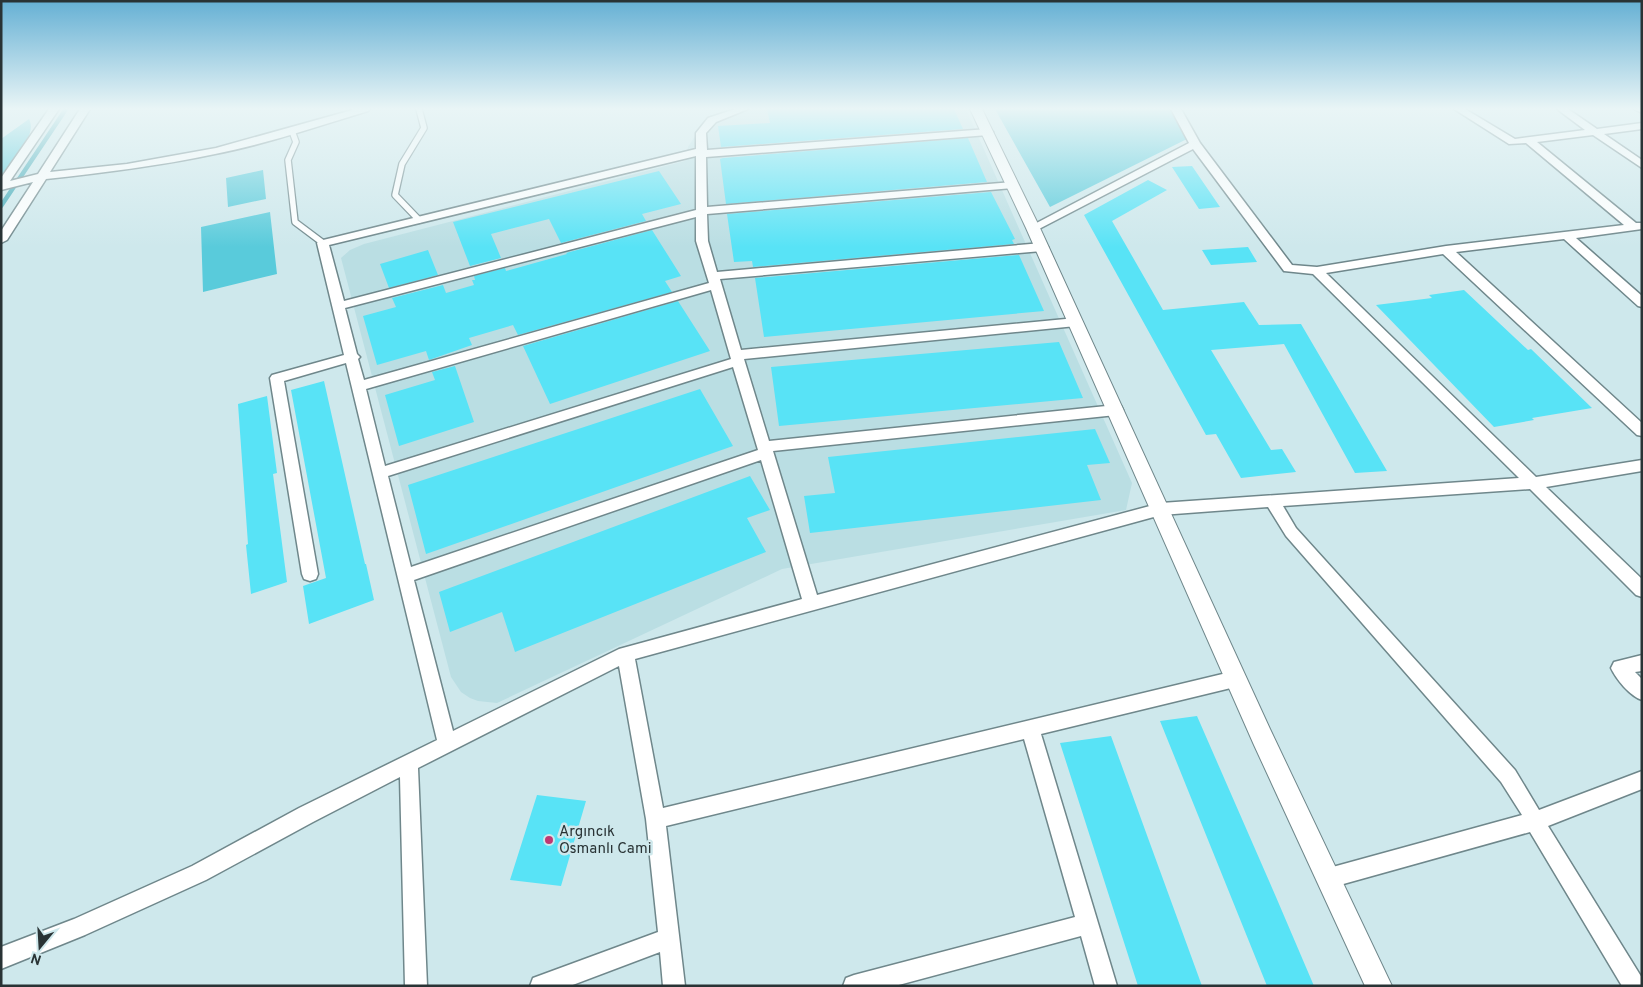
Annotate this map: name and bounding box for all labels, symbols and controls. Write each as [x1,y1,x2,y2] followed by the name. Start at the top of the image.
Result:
[559,823,651,859] place label: Argıncık Osmanlı Cami
[543,834,555,846] marker: Argıncık Osmanlı Cami
[15,922,65,972] north arrow
[29,948,44,968] text: N

